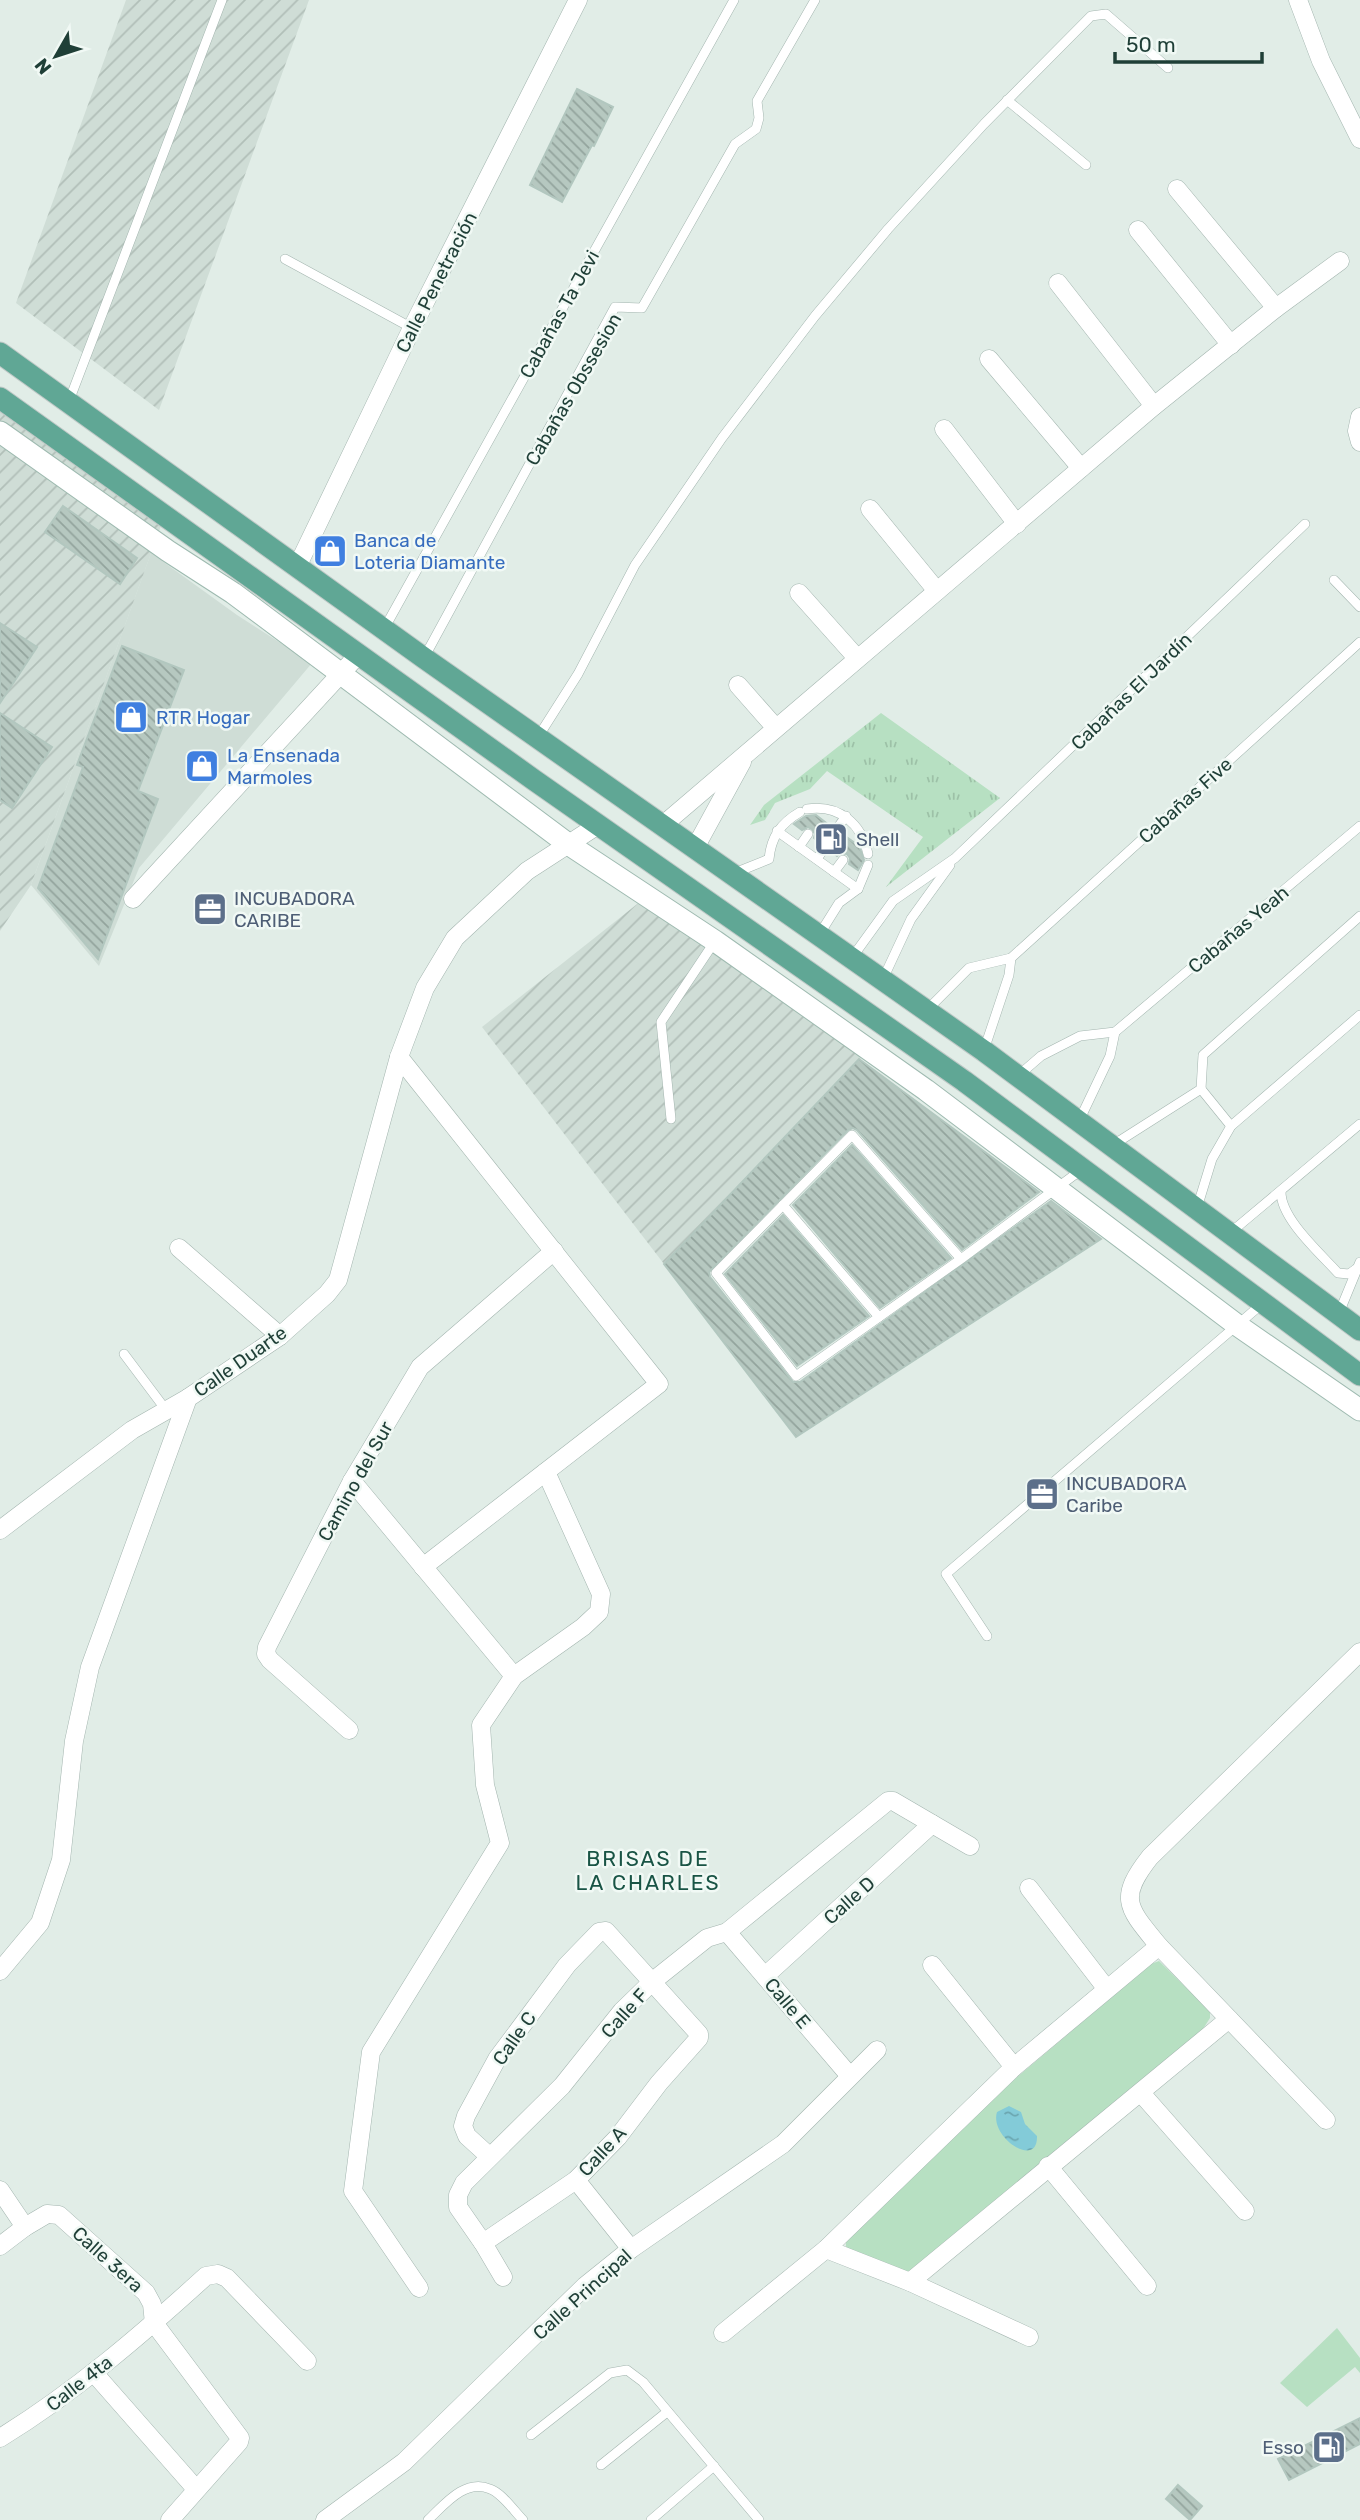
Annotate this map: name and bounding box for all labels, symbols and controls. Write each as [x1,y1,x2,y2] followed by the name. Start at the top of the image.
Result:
[21,21,91,91] north arrow
[1115,21,1262,65] scale bar
[1126,32,1176,57] text: 50 m
[30,54,56,79] text: N
[391,208,482,356] street label: Calle Penetración
[515,246,604,382] street label: Cabañas Ta Jevi
[520,309,626,470] street label: Cabañas Obssesion
[354,529,505,574] place label: Banca de Loteria Diamante
[311,532,349,570] shop icon: Banca de Loteria Diamante
[1066,628,1197,755] street label: Cabañas El Jardín
[112,698,150,736] shop icon: RTR Hogar
[156,706,251,729] place label: RTR Hogar
[227,744,340,789] place label: La Ensenada Marmoles
[183,747,221,785] shop icon: La Ensenada Marmoles
[1134,752,1237,848] street label: Cabañas Five
[812,820,850,858] fuel station icon: Shell
[856,828,899,851] place label: Shell
[1183,881,1293,978] street label: Cabañas Yeah
[234,887,355,932] place label: INCUBADORA CARIBE
[191,890,229,928] office icon: INCUBADORA CARIBE
[189,1321,291,1402] street label: Calle Duarte
[313,1417,398,1545] street label: Camino del Sur
[1066,1472,1187,1517] place label: INCUBADORA Caribe
[1023,1475,1061,1513] office icon: INCUBADORA Caribe
[576,1846,720,1895] district label: BRISAS DE LA CHARLES
[819,1871,880,1929] street label: Calle D
[760,1973,815,2033] street label: Calle E
[596,1984,653,2043] street label: Calle F
[488,2007,541,2070] street label: Calle C
[574,2121,631,2181] street label: Calle A
[68,2222,148,2297] street label: Calle 3era
[528,2244,636,2345] street label: Calle Principal
[42,2351,117,2416] street label: Calle 4ta
[1310,2428,1348,2466] fuel station icon: Esso
[1262,2436,1304,2459] place label: Esso

